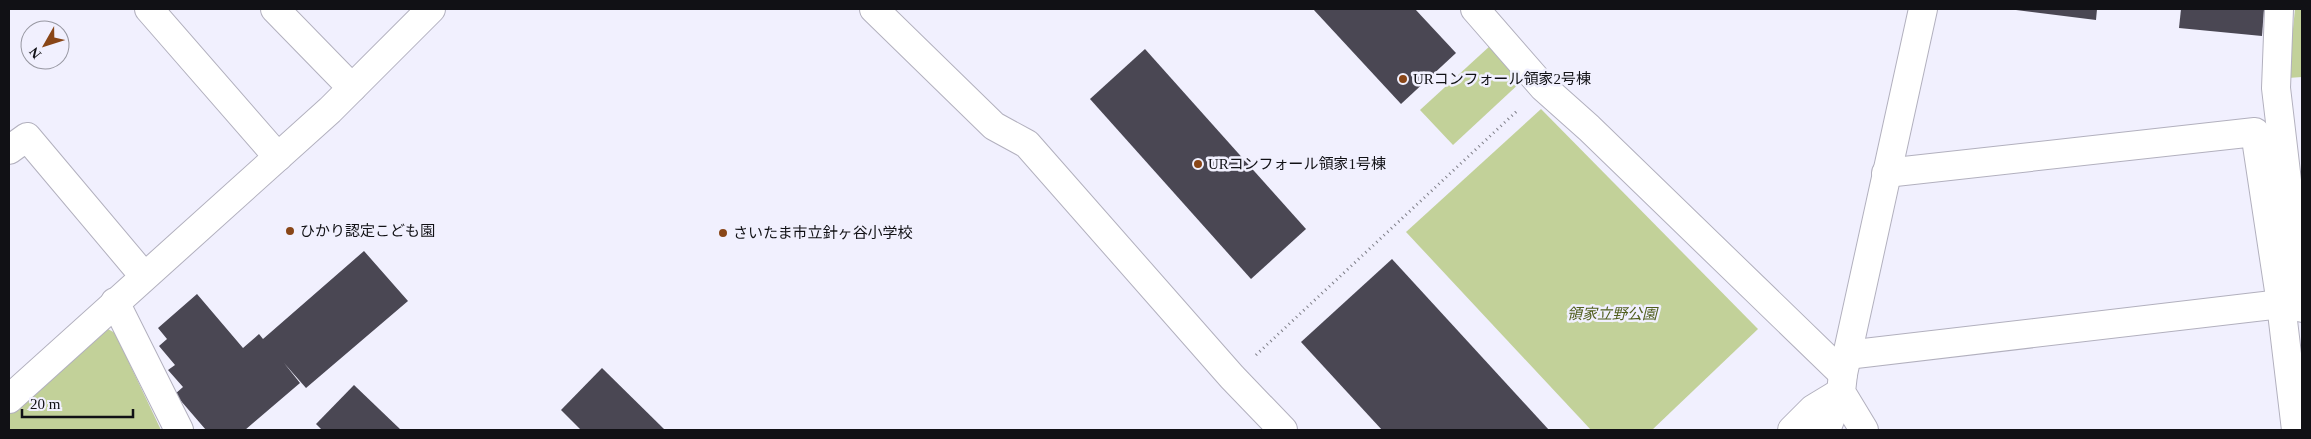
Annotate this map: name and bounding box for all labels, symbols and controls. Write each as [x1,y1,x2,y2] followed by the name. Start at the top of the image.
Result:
[20,20,70,70] north arrow
[26,44,44,62] text: N
[1413,70,1591,87] place label: URコンフォール領家2号棟
[1397,73,1409,85] marker: URコンフォール領家2号棟
[1208,155,1386,172] place label: URコンフォール領家1号棟
[1192,158,1204,170] marker: URコンフォール領家1号棟
[300,223,435,239] place label: ひかり認定こども園
[284,225,296,237] marker: ひかり認定こども園
[733,225,913,241] place label: さいたま市立針ヶ谷小学校
[717,227,729,239] marker: さいたま市立針ヶ谷小学校
[1567,306,1659,322] park label: 領家立野公園
[22,386,134,418] scale bar
[30,396,61,412] text: 20 m

